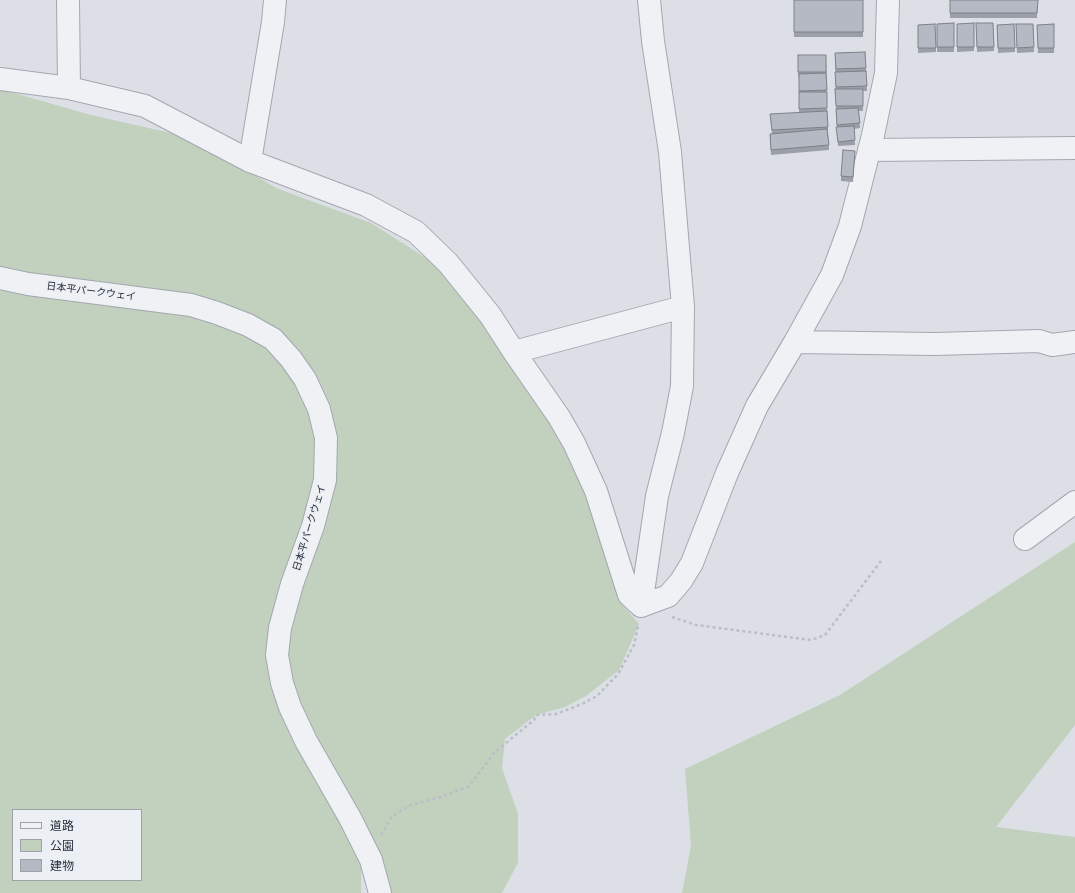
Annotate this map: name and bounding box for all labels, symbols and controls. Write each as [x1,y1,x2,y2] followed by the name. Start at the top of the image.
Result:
[46,281,136,303] street label: 日本平パークウェイ
[291,483,329,573] street label: 日本平パークウェイ
[12,809,142,881] legend
[50,817,74,834] text: 道路
[50,837,74,854] text: 公園
[50,857,74,874] text: 建物

